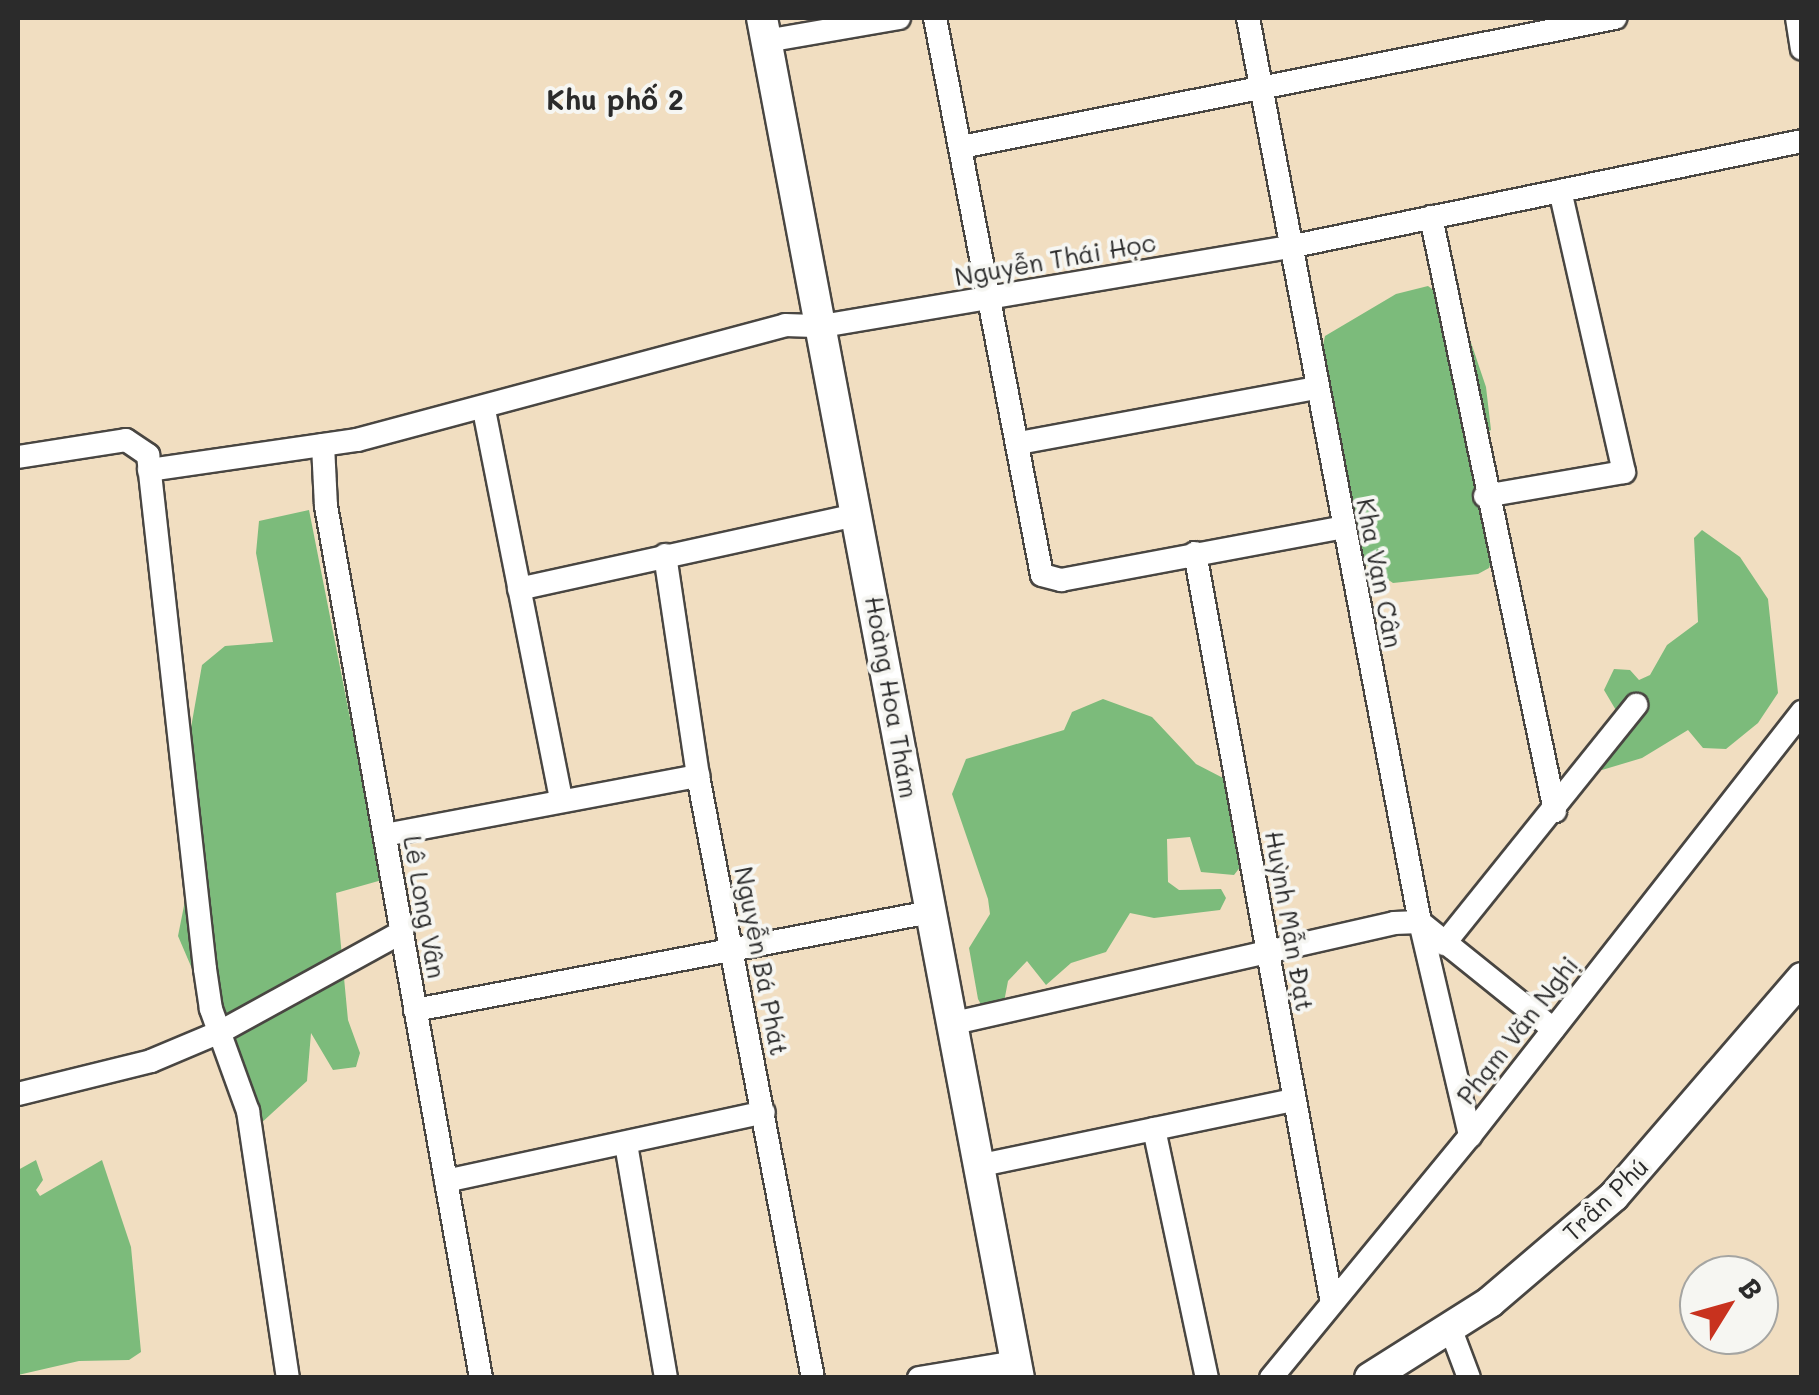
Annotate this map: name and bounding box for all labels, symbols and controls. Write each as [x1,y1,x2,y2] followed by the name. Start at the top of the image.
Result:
[546,82,684,116] district label: Khu phố 2
[952,227,1158,291] street label: Nguyễn Thái Học
[1351,496,1409,650] street label: Kha Vạn Cân
[859,594,925,800] street label: Hoàng Hoa Thám
[1259,829,1321,1013] street label: Huỳnh Mẫn Đạt
[398,833,452,981] street label: Lê Long Vân
[729,864,795,1058] street label: Nguyễn Bá Phát
[1450,950,1584,1110] street label: Phạm Văn Nghị
[1556,1151,1654,1247] street label: Trần Phú
[1679,1255,1779,1355] north arrow
[1731,1270,1771,1307] text: B

